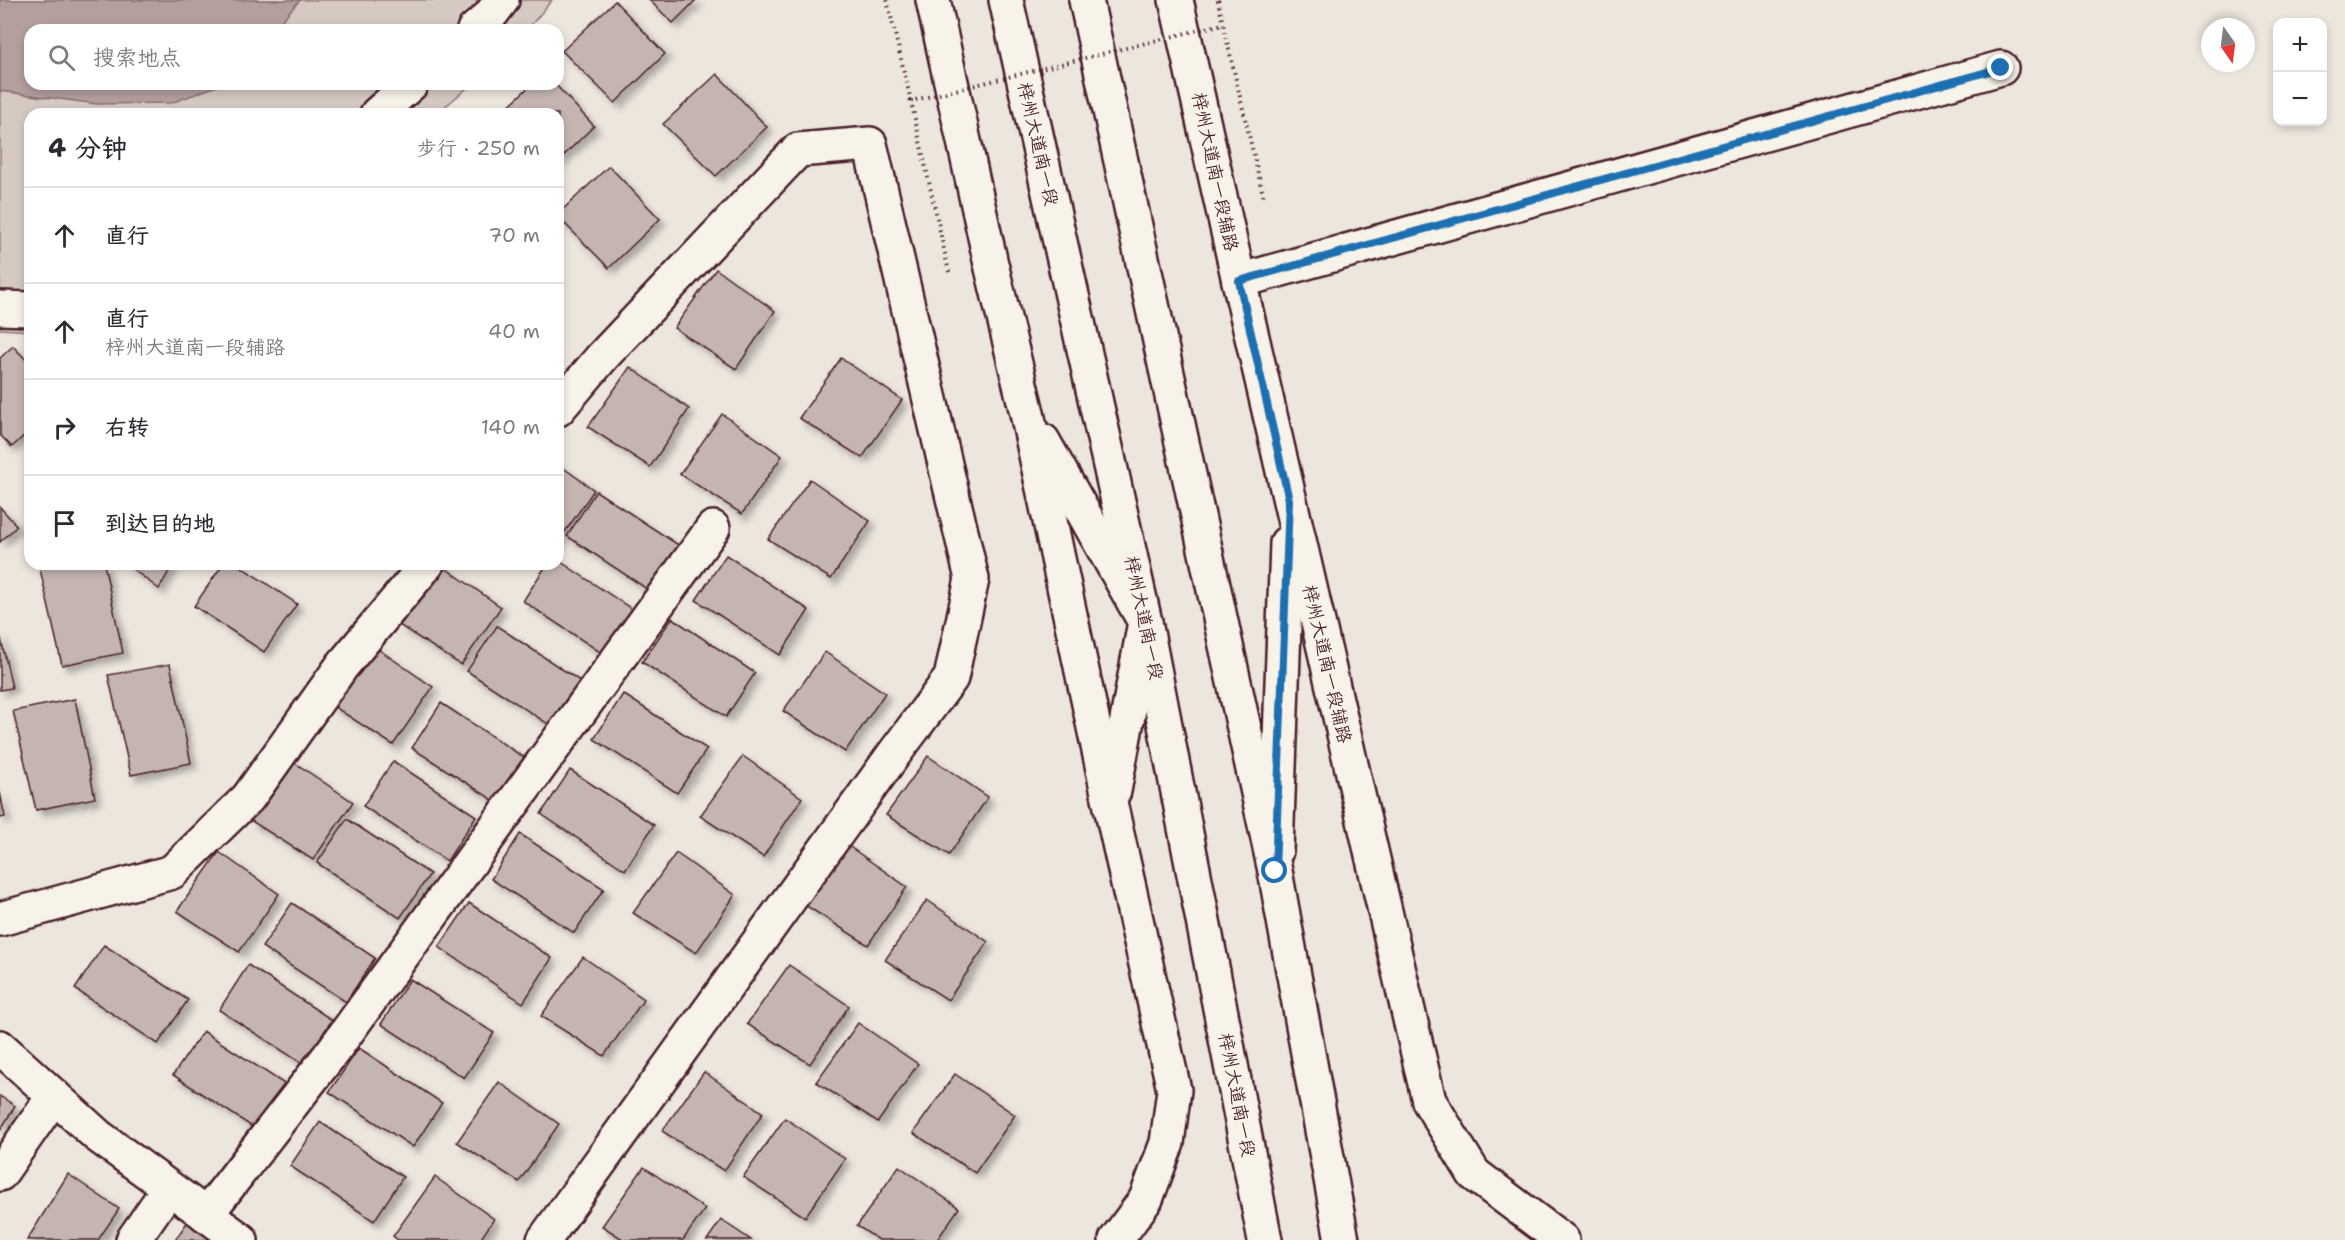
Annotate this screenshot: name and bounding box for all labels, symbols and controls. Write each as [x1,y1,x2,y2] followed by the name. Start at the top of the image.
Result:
[2201,18,2255,72] north arrow
[2273,18,2327,126] map controls
[2273,18,2327,72] button: +
[24,24,564,90] search box
[45,41,78,74] icon: search
[93,43,181,72] text: 搜索地点
[1987,54,2013,80] route end
[2273,72,2327,126] button: −
[1012,80,1064,208] street label: 梓州大道南一段
[1186,90,1244,254] street label: 梓州大道南一段辅路
[48,130,127,165] text: 4 分钟
[417,135,540,161] text: 步行 · 250 m
[48,219,81,252] icon: ahead
[105,221,149,250] text: 直行
[488,222,540,248] text: 70 m
[105,304,149,333] text: 直行
[48,315,81,348] icon: ahead
[488,318,540,344] text: 40 m
[105,334,285,360] text: 梓州大道南一段辅路
[48,411,81,444] icon: right
[105,413,149,442] text: 右转
[481,414,540,440] text: 140 m
[48,507,81,540] icon: arrive
[105,509,215,538] text: 到达目的地
[1119,554,1169,682] street label: 梓州大道南一段
[1297,582,1357,746] street label: 梓州大道南一段辅路
[1261,857,1287,883] route start
[1213,1031,1261,1159] street label: 梓州大道南一段

